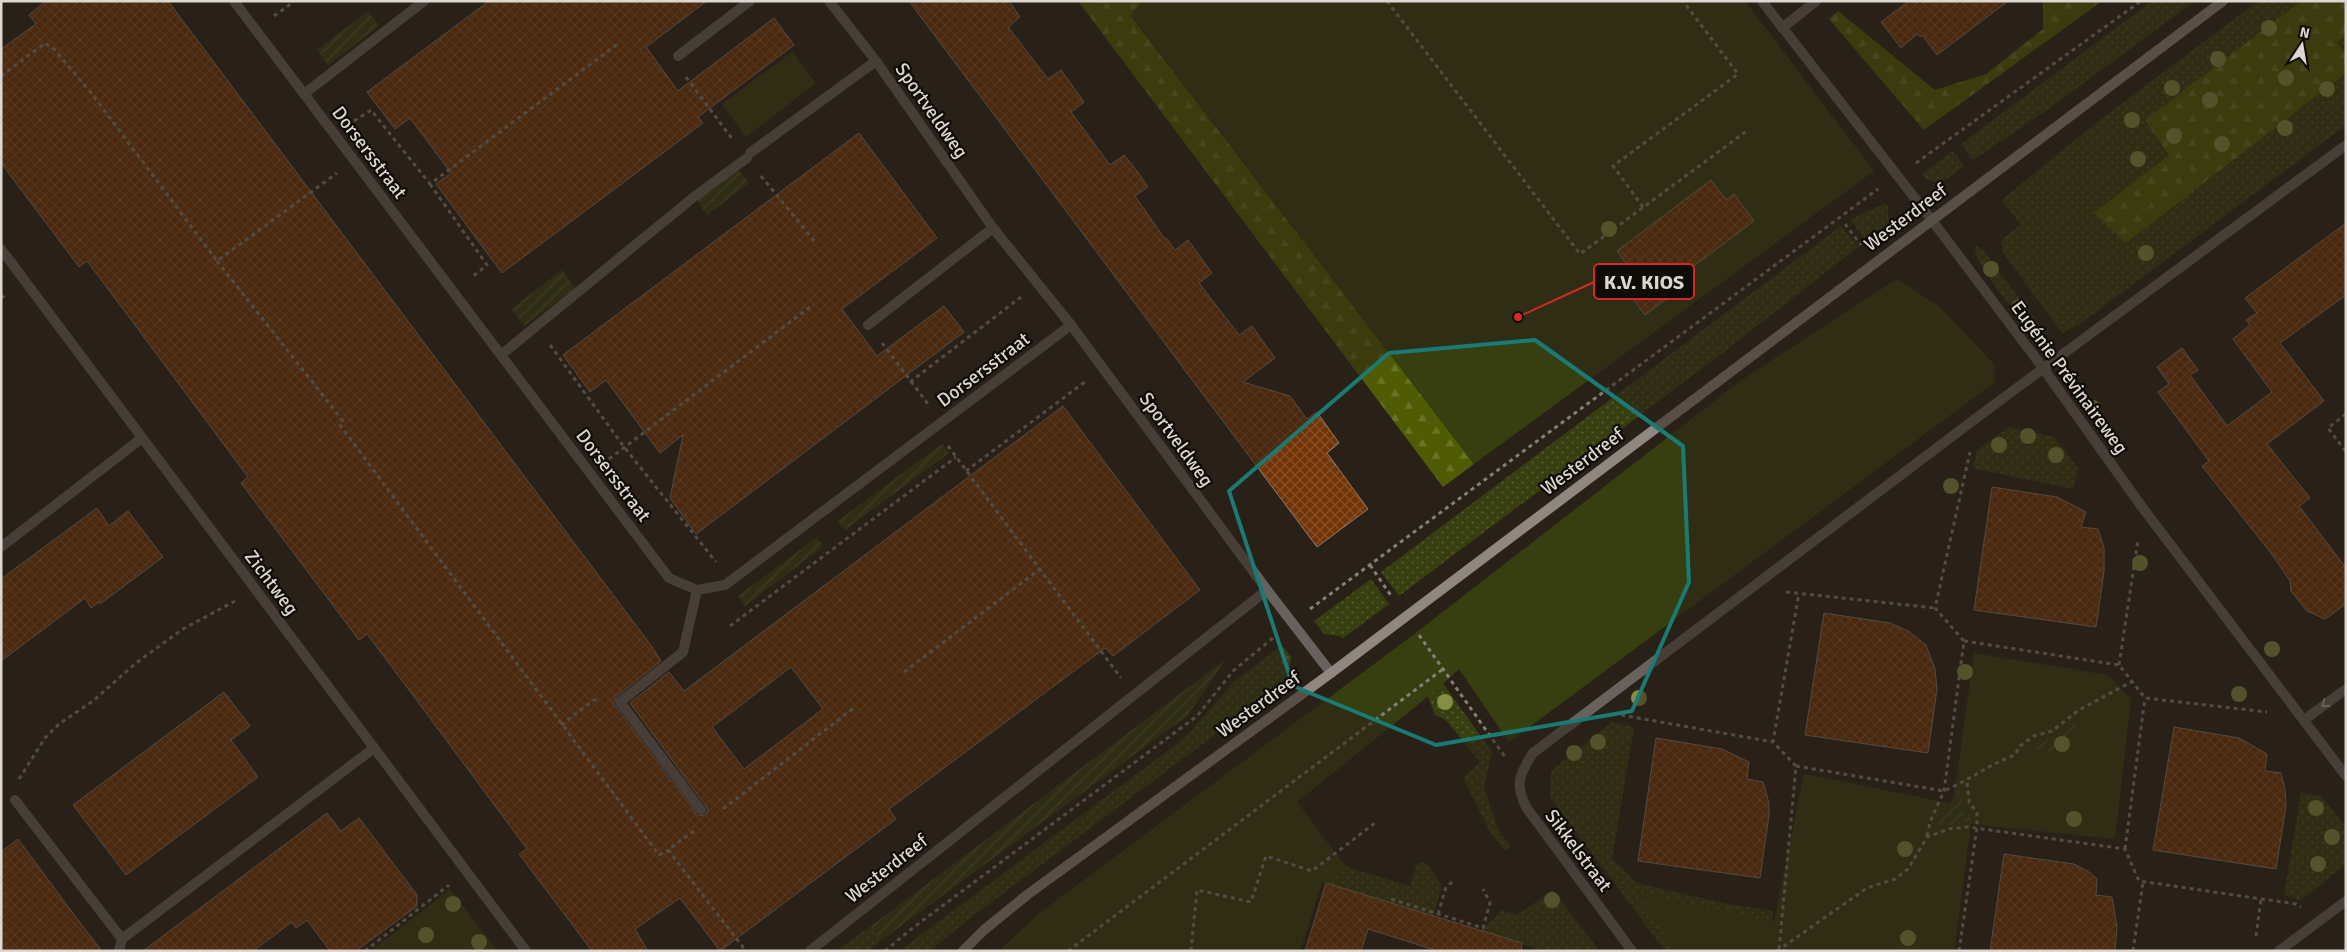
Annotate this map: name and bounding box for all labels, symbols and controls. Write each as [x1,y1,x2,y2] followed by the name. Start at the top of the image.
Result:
[2277,20,2327,70] north arrow
[2298,23,2311,42] text: N
[889,58,973,163] street label: Sportveldweg
[327,102,412,204] street label: Dorsersstraat
[1859,178,1953,257] street label: Westerdreef
[1594,264,1694,299] callout: K.V. KIOS
[1604,270,1684,295] text: K.V. KIOS
[2005,296,2133,459] street label: Eugénie Prévinaireweg
[933,327,1035,412] street label: Dorsersstraat
[1134,388,1219,492] street label: Sportveldweg
[1536,422,1630,501] street label: Westerdreef
[571,425,656,527] street label: Dorsersstraat
[239,545,303,620] street label: Zichtweg
[1212,665,1307,743] street label: Westerdreef
[2321,698,2331,707] one-way arrow
[1539,805,1617,897] street label: Sikkelstraat
[841,828,934,908] street label: Westerdreef

